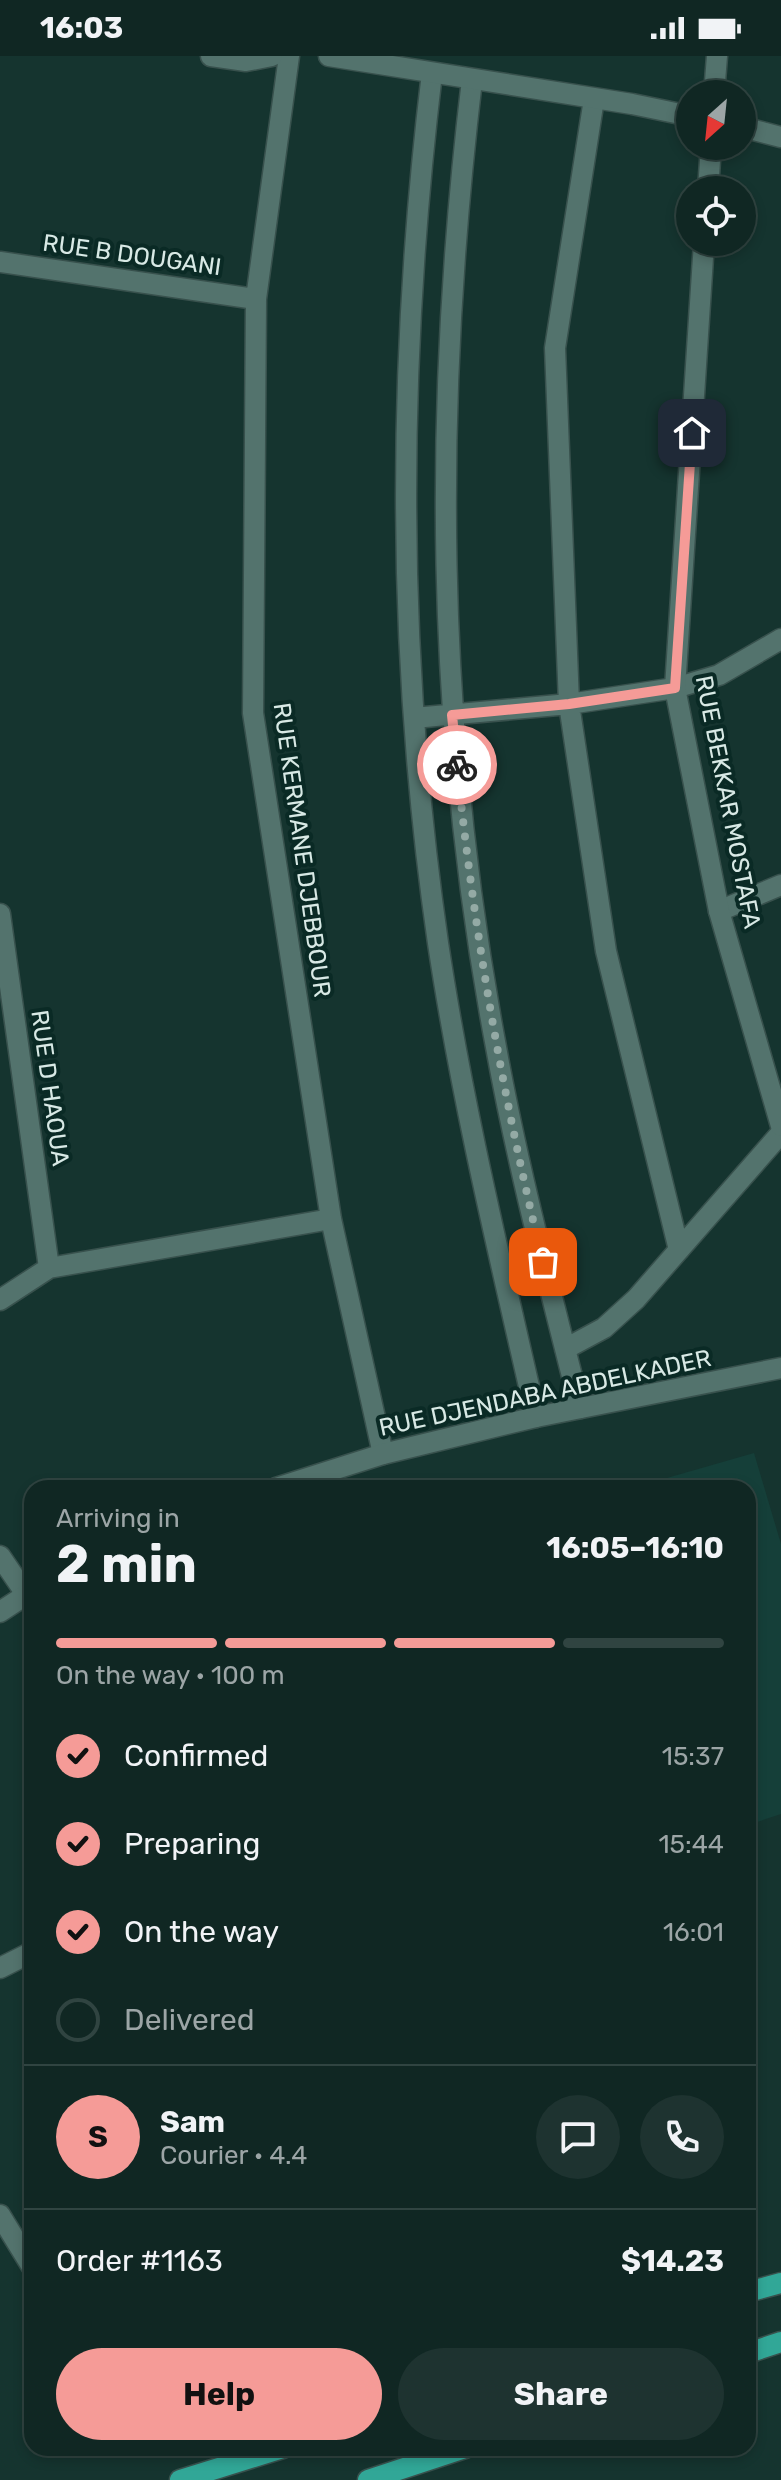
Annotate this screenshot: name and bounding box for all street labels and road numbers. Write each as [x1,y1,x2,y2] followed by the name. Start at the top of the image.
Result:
[41,229,223,281] street label: RUE B DOUGANI
[690,673,766,931] street label: RUE BEKKAR MOSTAFA
[267,701,337,999] street label: RUE KERMANE DJEBBOUR
[25,1008,75,1168] street label: RUE D HAOUA
[376,1344,714,1442] street label: RUE DJENDABA ABDELKADER

